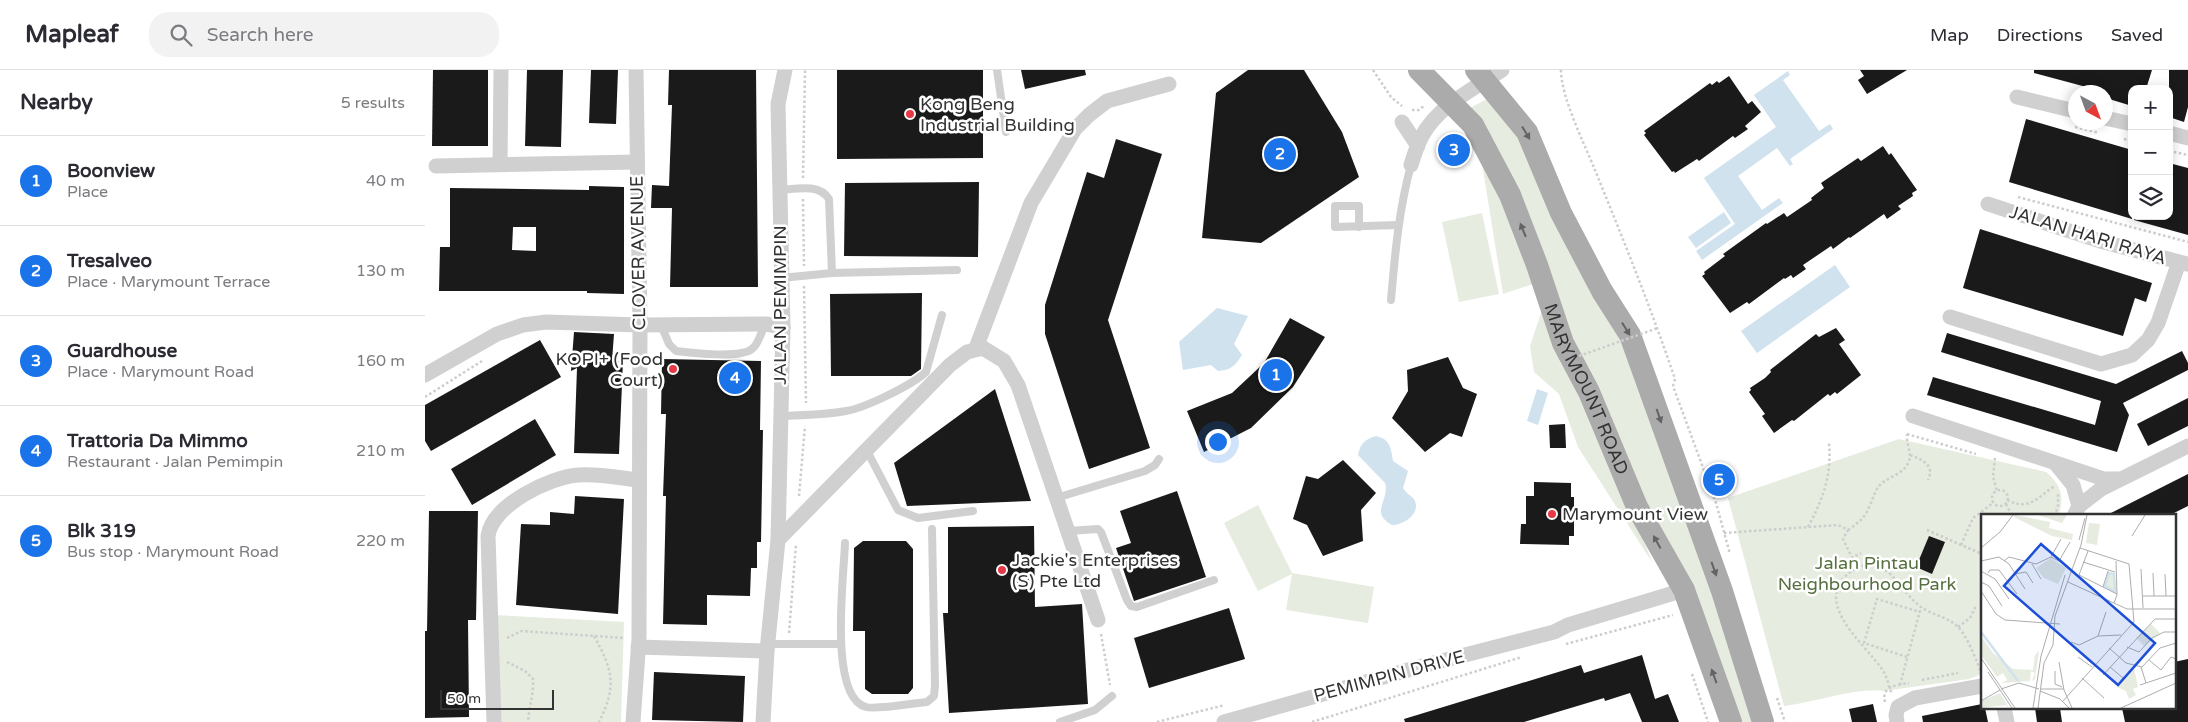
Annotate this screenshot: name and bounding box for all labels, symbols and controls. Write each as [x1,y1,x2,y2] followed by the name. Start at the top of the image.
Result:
[149,12,499,57] search box
[25,20,119,49] text: Mapleaf
[167,21,195,49] icon: search
[207,24,314,46] text: Search here
[1930,24,1969,46] text: Map
[1997,24,2083,46] text: Directions
[2111,24,2163,46] text: Saved
[2068,85,2113,130] north arrow
[2128,85,2173,220] map controls
[2128,85,2173,130] button: +
[20,90,93,115] text: Nearby
[341,93,405,113] text: 5 results
[920,93,1075,136] place label: Kong Beng Industrial Building
[904,108,916,120] marker: Kong Beng Industrial Building
[1522,126,1531,139] one-way arrow
[2128,130,2173,175] button: −
[1438,131,1470,169] pin: 3
[1264,135,1296,173] pin: 2
[67,160,155,182] text: Boonview
[31,171,41,191] text: 1
[366,171,405,191] text: 40 m
[626,175,650,331] street label: CLOVER AVENUE
[2128,175,2173,220] button: layers
[67,182,108,202] text: Place
[2007,201,2169,269] street label: JALAN HARI RAYA
[1519,223,1527,237] one-way arrow
[769,225,791,385] street label: JALAN PEMIMPIN
[67,250,152,272] text: Tresalveo
[31,261,41,281] text: 2
[356,261,405,281] text: 130 m
[67,272,270,292] text: Place · Marymount Terrace
[1540,301,1633,478] street label: MARYMOUNT ROAD
[1621,322,1630,335] one-way arrow
[67,340,177,362] text: Guardhouse
[555,348,663,391] place label: KOPI+ (Food Court)
[31,351,41,371] text: 3
[356,351,405,371] text: 160 m
[1260,356,1292,394] pin: 1
[719,359,751,397] pin: 4
[67,362,254,382] text: Place · Marymount Road
[667,363,679,375] marker: KOPI+ (Food Court)
[1656,408,1663,423] one-way arrow
[1205,429,1231,455] your location
[67,430,248,452] text: Trattoria Da Mimmo
[31,441,41,461] text: 4
[356,441,405,461] text: 210 m
[67,452,283,472] text: Restaurant · Jalan Pemimpin
[1703,461,1735,499] pin: 5
[1562,503,1708,525] place label: Marymount View
[1546,508,1558,520] marker: Marymount View
[1981,514,2175,710] inset map
[67,520,136,542] text: Blk 319
[31,531,41,551] text: 5
[356,531,405,551] text: 220 m
[1652,535,1661,548] one-way arrow
[67,542,279,562] text: Bus stop · Marymount Road
[1012,549,1178,592] place label: Jackie's Enterprises (S) Pte Ltd
[1778,552,1957,595] park label: Jalan Pintau Neighbourhood Park
[1711,561,1718,576] one-way arrow
[996,564,1008,576] marker: Jackie's Enterprises (S) Pte Ltd
[1311,645,1467,707] street label: PEMIMPIN DRIVE
[1710,668,1718,683] one-way arrow
[440,687,554,710] scale bar
[447,690,481,707] text: 50 m

